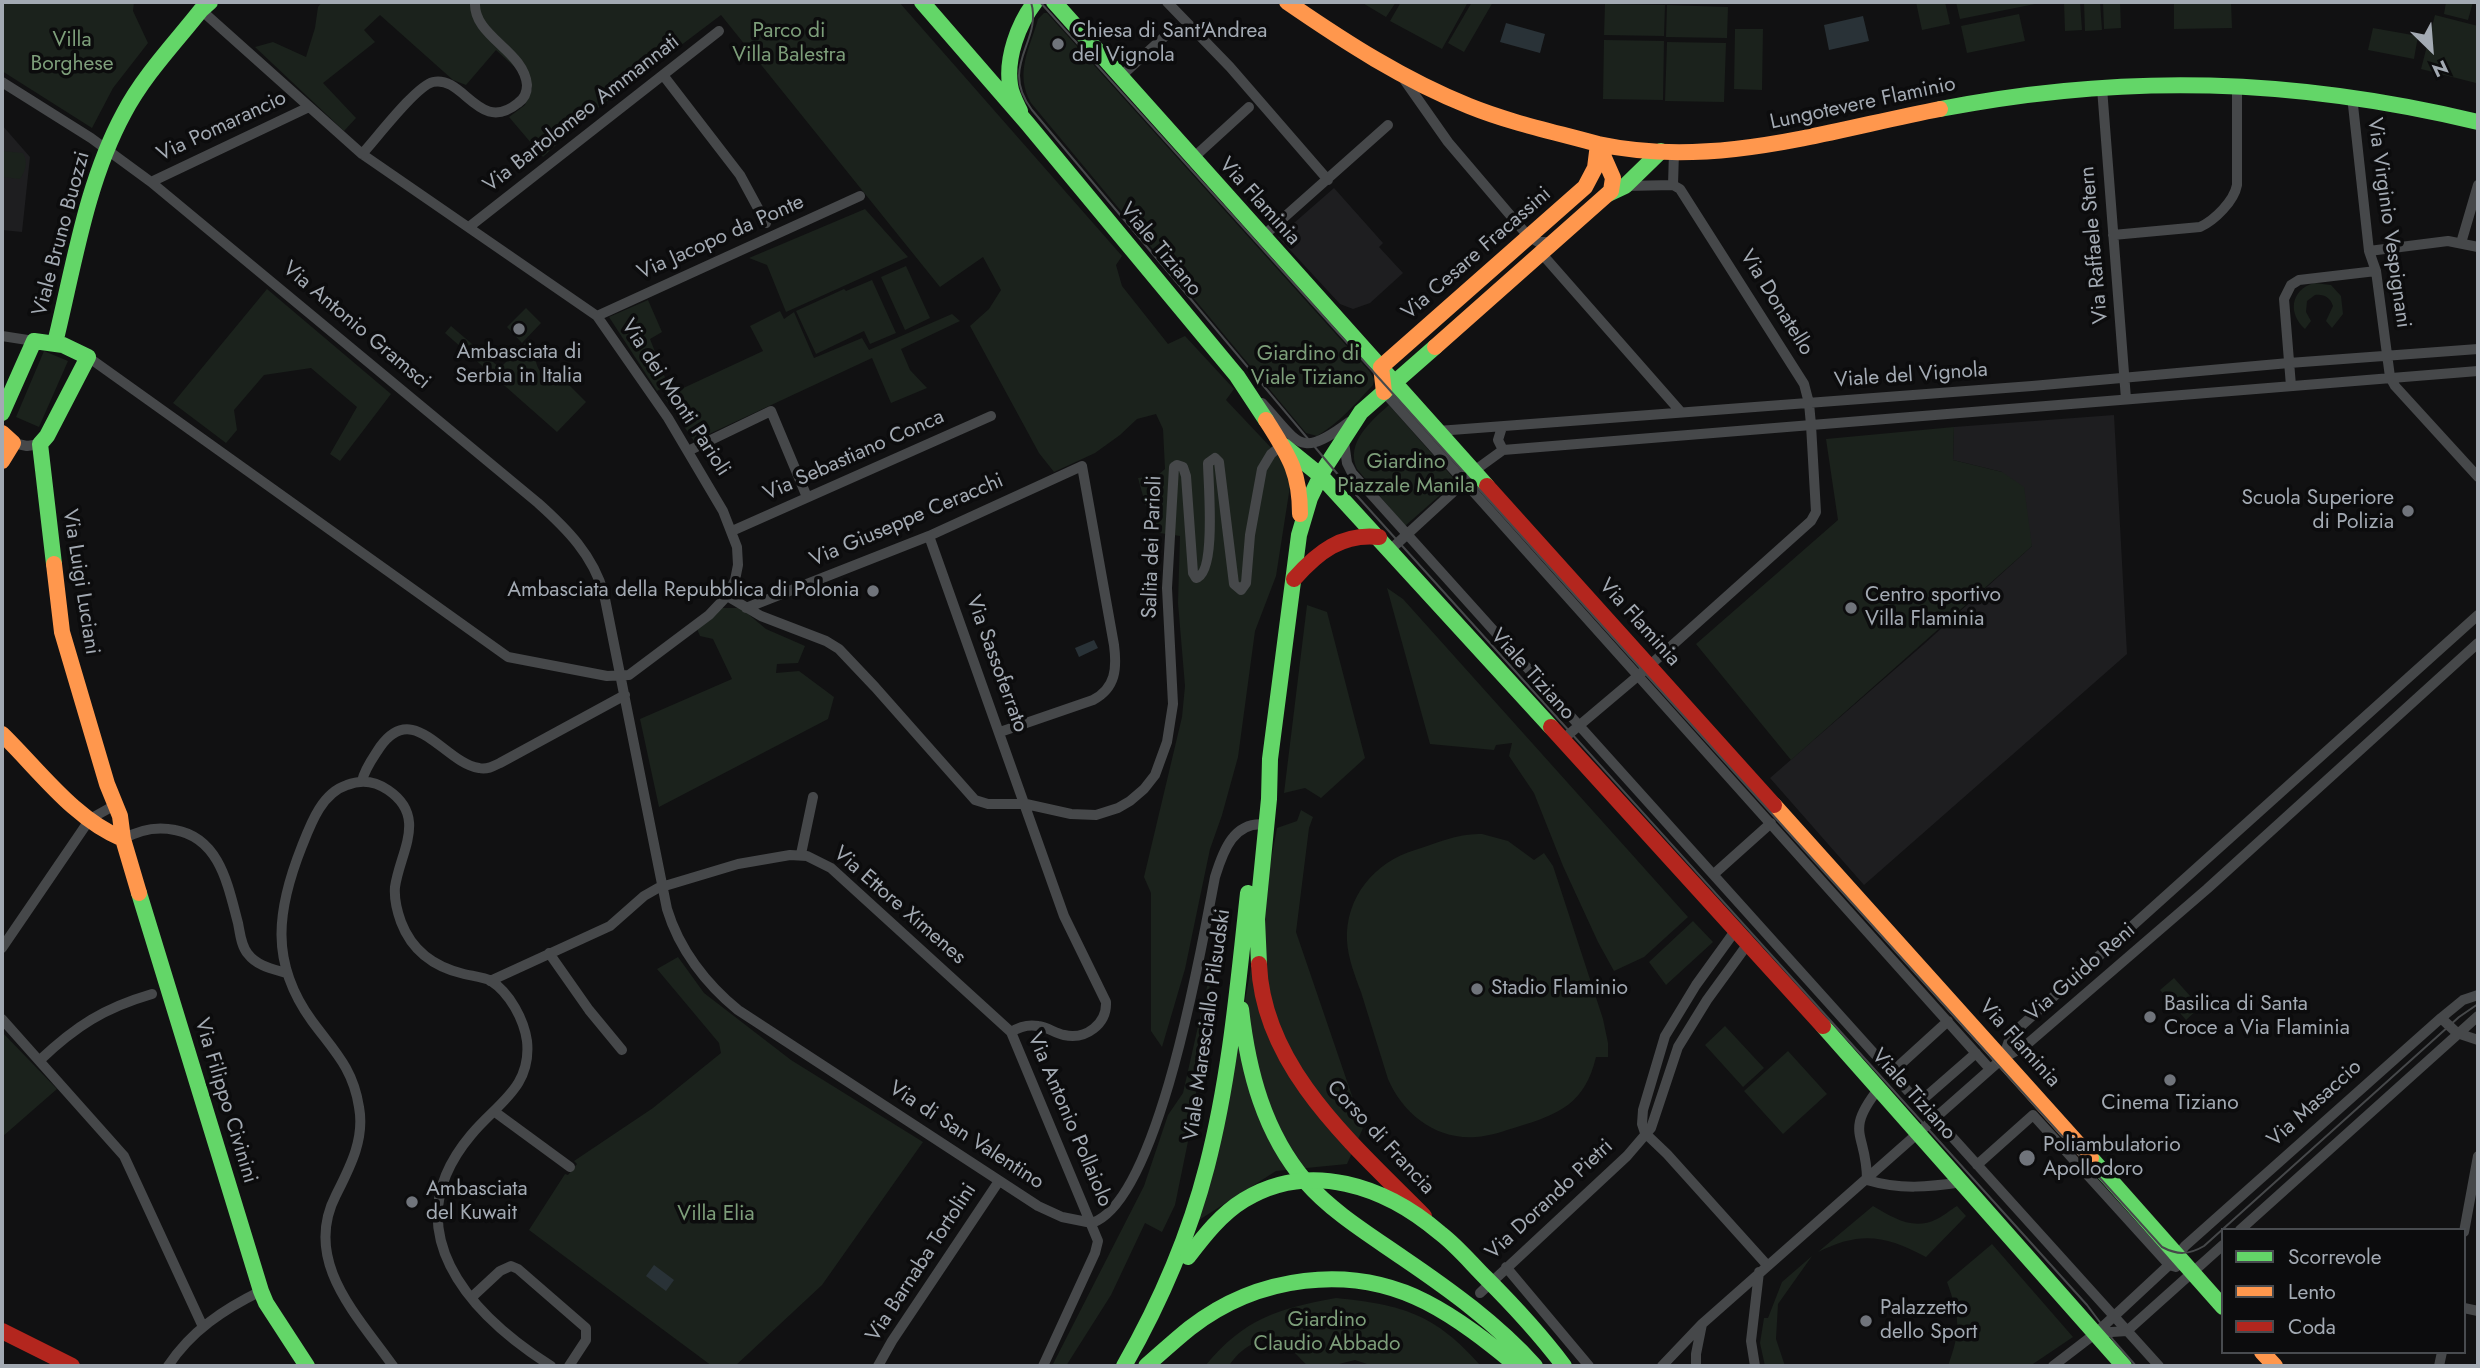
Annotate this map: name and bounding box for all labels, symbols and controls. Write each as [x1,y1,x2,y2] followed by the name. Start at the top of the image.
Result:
[2396,14,2466,84] north arrow
[732,19,846,69] park label: Parco di Villa Balestra
[1072,19,1267,69] place label: Chiesa di Sant'Andrea del Vignola
[30,28,114,78] park label: Villa Borghese
[479,30,685,198] street label: Via Bartolomeo Ammannati
[1050,36,1066,52] marker: Chiesa di Sant'Andrea del Vignola
[2428,53,2453,84] text: N
[1768,72,1958,136] street label: Lungotevere Flaminio
[153,86,291,168] street label: Via Pomarancio
[2361,116,2415,330] street label: Via Virginio Vespignani
[28,149,96,319] street label: Viale Bruno Buozzi
[1213,153,1305,251] street label: Via Flaminia
[2076,165,2114,325] street label: Via Raffaele Stern
[1397,182,1557,326] street label: Via Cesare Fracassini
[634,190,808,286] street label: Via Jacopo da Ponte
[1114,198,1206,302] street label: Viale Tiziano
[1734,246,1818,360] street label: Via Donatello
[277,257,435,395] street label: Via Antonio Gramsci
[615,315,735,481] street label: Via dei Monti Parioli
[511,321,527,337] marker: Ambasciata di Serbia in Italia
[456,340,582,390] place label: Ambasciata di Serbia in Italia
[1251,342,1365,392] park label: Giardino di Viale Tiziano
[1833,358,1989,394] street label: Viale del Vignola
[760,405,948,507] street label: Via Sebastiano Conca
[1337,450,1475,500] park label: Giardino Piazzale Manila
[806,469,1008,573] street label: Via Giuseppe Ceracchi
[1138,475,1168,619] street label: Salita dei Parioli
[2242,486,2394,536] place label: Scuola Superiore di Polizia
[2400,503,2416,519] marker: Scuola Superiore di Polizia
[56,507,104,657] street label: Via Luigi Luciani
[1593,574,1685,672] street label: Via Flaminia
[507,578,859,604] place label: Ambasciata della Repubblica di Polonia
[865,583,881,599] marker: Ambasciata della Repubblica di Polonia
[1865,583,2001,633] place label: Centro sportivo Villa Flaminia
[960,592,1032,736] street label: Via Sassoferrato
[1843,600,1859,616] marker: Centro sportivo Villa Flaminia
[1484,624,1580,726] street label: Viale Tiziano
[828,842,970,970] street label: Via Ettore Ximenes
[1179,907,1237,1143] street label: Viale Maresciallo Pilsudski
[2021,918,2141,1028] street label: Via Guido Reni
[1491,976,1628,1002] place label: Stadio Flaminio
[1469,981,1485,997] marker: Stadio Flaminio
[2164,992,2350,1042] place label: Basilica di Santa Croce a Via Flaminia
[1973,995,2065,1093] street label: Via Flaminia
[2142,1009,2158,1025] marker: Basilica di Santa Croce a Via Flaminia
[188,1015,262,1187] street label: Via Filippo Civinini
[1021,1029,1117,1211] street label: Via Antonio Pollaiolo
[1865,1044,1961,1146] street label: Viale Tiziano
[2263,1055,2367,1153] street label: Via Masaccio
[2162,1072,2178,1088] marker: Cinema Tiziano
[884,1076,1048,1196] street label: Via di San Valentino
[1321,1076,1439,1200] street label: Corso di Francia
[2101,1091,2239,1117] place label: Cinema Tiziano
[2043,1133,2181,1183] place label: Poliambulatorio Apollodoro
[1481,1135,1619,1265] street label: Via Dorando Pietri
[2017,1148,2037,1168] marker: Poliambulatorio Apollodoro
[426,1177,528,1227] place label: Ambasciata del Kuwait
[861,1179,983,1347] street label: Via Barnaba Tortolini
[404,1194,420,1210] marker: Ambasciata del Kuwait
[677,1202,755,1228] park label: Villa Elia
[2221,1228,2466,1354] legend
[2288,1242,2382,1272] text: Scorrevole
[2288,1277,2336,1307] text: Lento
[1880,1296,1977,1346] place label: Palazzetto dello Sport
[1254,1308,1400,1358] park label: Giardino Claudio Abbado
[2288,1312,2336,1342] text: Coda
[1858,1313,1874,1329] marker: Palazzetto dello Sport

